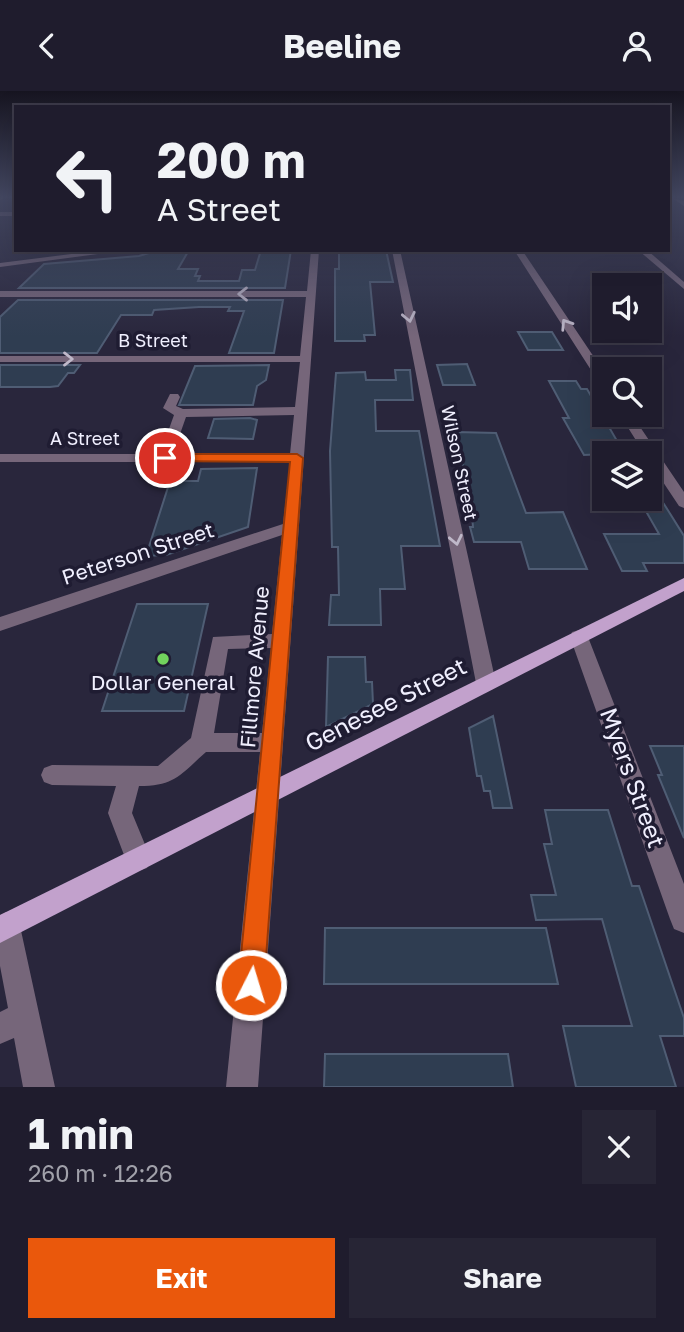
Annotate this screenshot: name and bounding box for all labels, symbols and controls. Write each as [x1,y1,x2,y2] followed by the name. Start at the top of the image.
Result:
[28,27,66,65] icon: back
[283,27,401,65] text: Beeline
[618,27,656,65] icon: person
[157,130,306,189] text: 200 m
[42,133,133,224] icon: left
[157,190,281,228] text: A Street
[592,273,662,511] map controls
[592,273,662,343] button: sound
[237,286,247,302] one-way arrow
[401,311,416,323] one-way arrow
[562,319,574,332] one-way arrow
[118,329,188,351] street label: B Street
[63,351,74,367] one-way arrow
[592,357,662,427] button: search
[437,403,483,522] street label: Wilson Street
[50,427,120,449] street label: A Street
[135,428,195,488] pin
[146,439,184,477] icon: arrive
[592,441,662,511] button: layers
[58,516,217,590] street label: Peterson Street
[447,534,462,546] one-way arrow
[234,585,274,749] street label: Fillmore Avenue
[155,651,171,667] marker: Dollar General
[300,651,471,757] street label: Genesee Street
[91,669,235,695] place label: Dollar General
[595,704,672,851] street label: Myers Street
[214,948,288,1022] position arrow
[28,1108,134,1158] text: 1 min
[582,1110,656,1184] button: close
[28,1159,173,1187] text: 260 m · 12:26
[28,1238,335,1318] button: Exit
[349,1238,656,1318] button: Share

